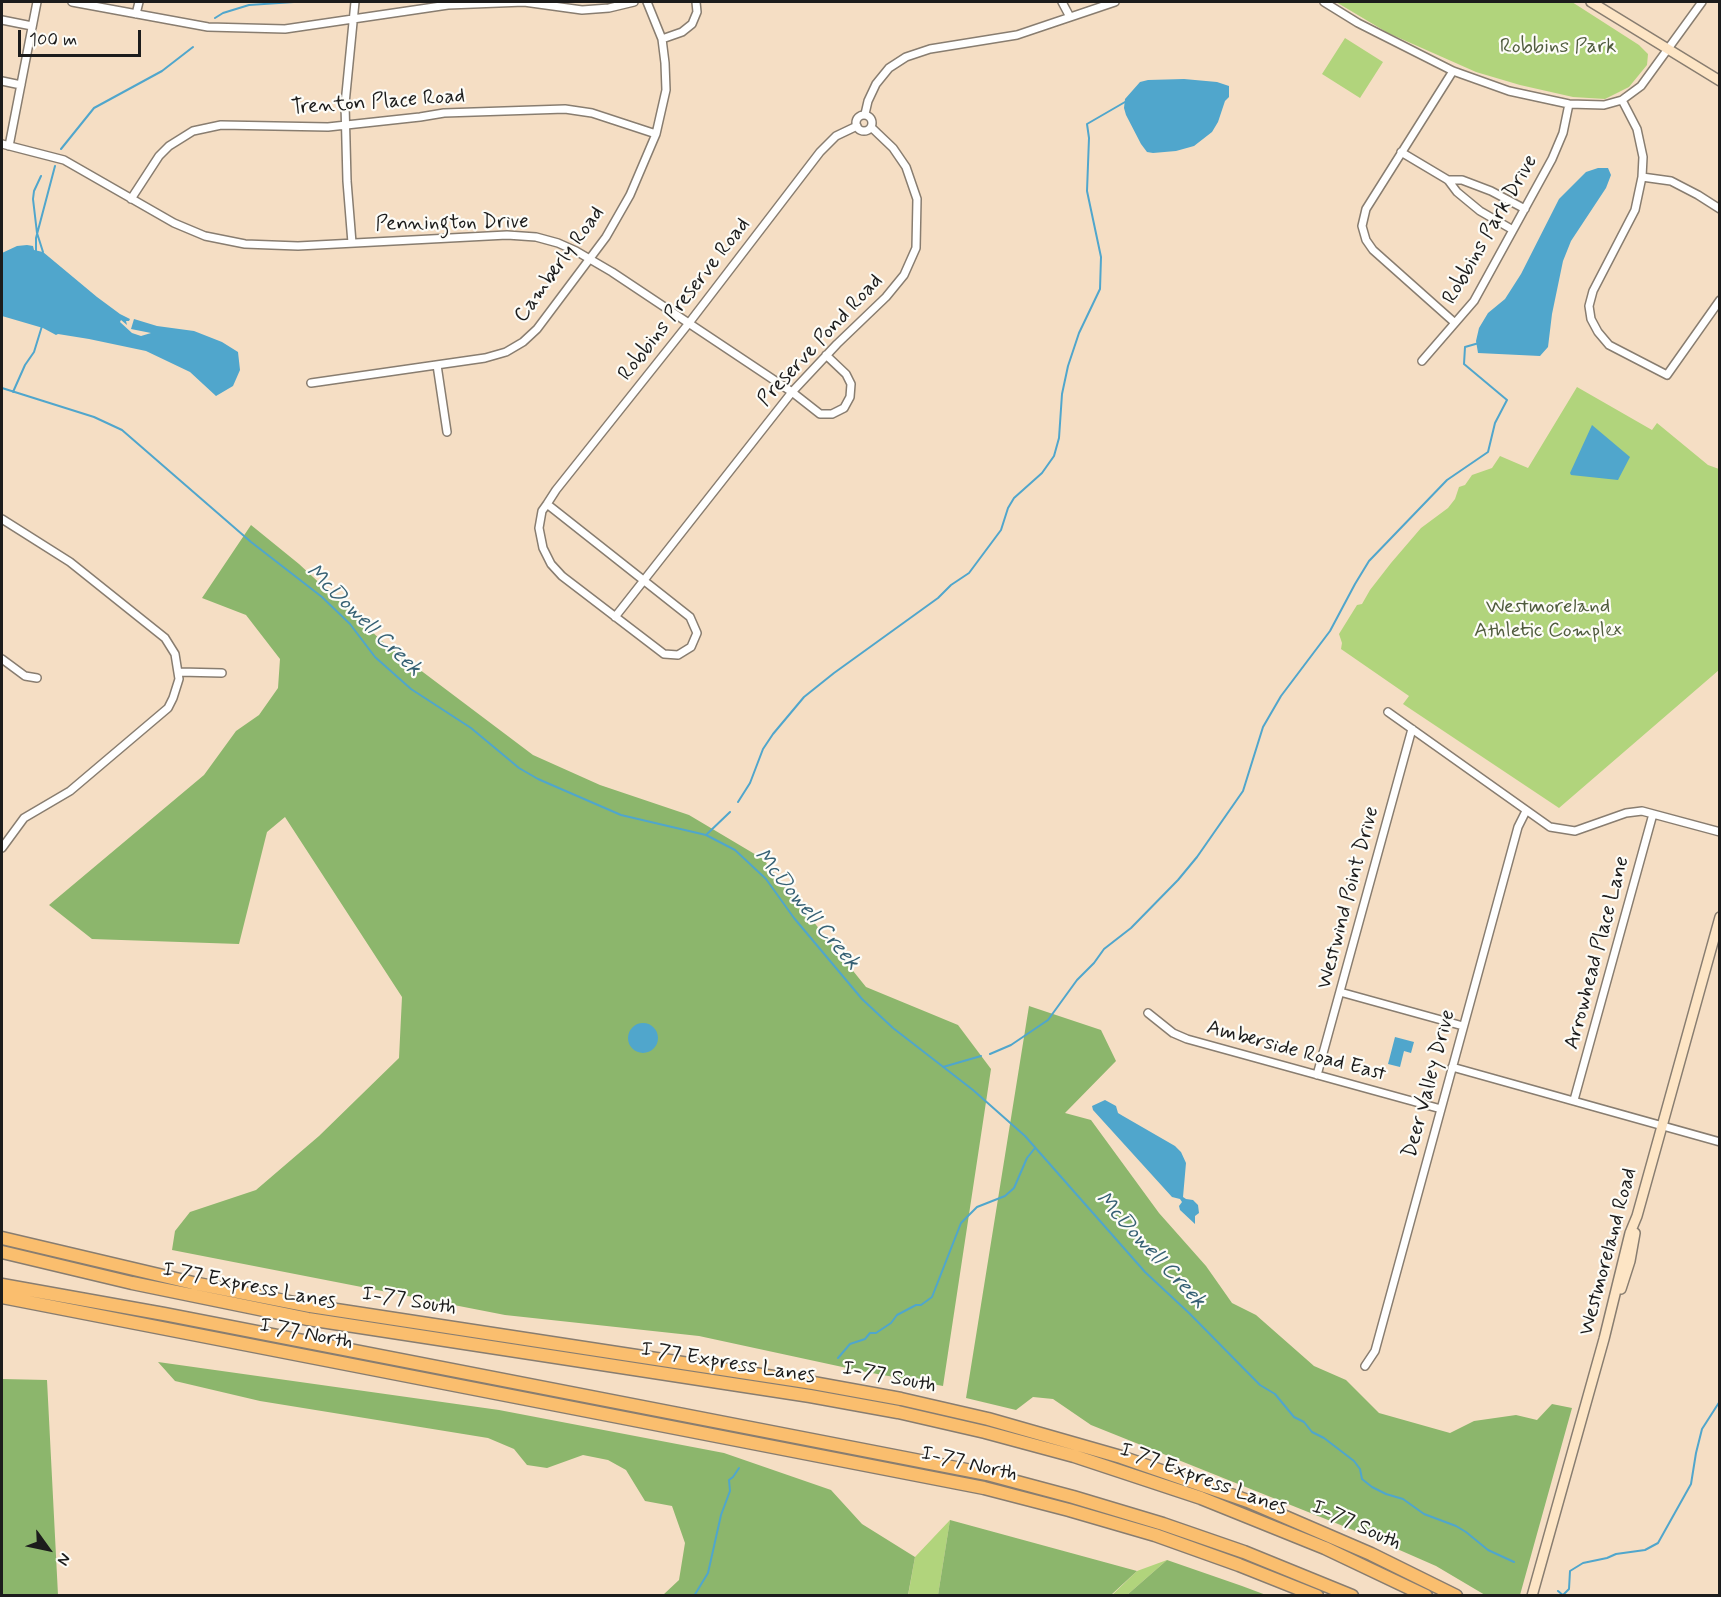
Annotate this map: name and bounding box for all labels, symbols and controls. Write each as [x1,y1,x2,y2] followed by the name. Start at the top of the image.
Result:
[21,18,144,56] scale bar
[29,28,77,52] text: 100 m
[1500,35,1616,61] park label: Robbins Park
[290,84,466,122] street label: Trenton Place Road
[1438,151,1544,309] street label: Robbins Park Drive
[509,202,611,328] street label: Camberly Road
[375,210,529,238] street label: Pennington Drive
[614,214,756,386] street label: Robbins Preserve Road
[753,269,889,413] street label: Preserve Pond Road
[300,559,426,683] water label: McDowell Creek
[1474,595,1622,645] park label: Westmoreland Athletic Complex
[1312,804,1386,992] street label: Westwind Point Drive
[747,844,865,976] water label: McDowell Creek
[1560,854,1636,1052] street label: Arrowhead Place Lane
[1398,1007,1462,1161] street label: Deer Valley Drive
[1204,1016,1388,1088] street label: Amberside Road East
[1575,1165,1643,1339] street label: Westmoreland Road
[1089,1187,1211,1315] water label: McDowell Creek
[160,1258,338,1316] street label: I 77 Express Lanes
[360,1282,458,1322] street label: I-77 South
[257,1314,355,1356] street label: I 77 North
[639,1338,817,1390] street label: I 77 Express Lanes
[840,1357,938,1399] street label: I-77 South
[1116,1438,1290,1522] street label: I 77 Express Lanes
[918,1442,1020,1488] street label: I-77 North
[1307,1495,1405,1557] street label: I-77 South
[18,1519,78,1579] north arrow
[52,1549,75,1569] text: N

